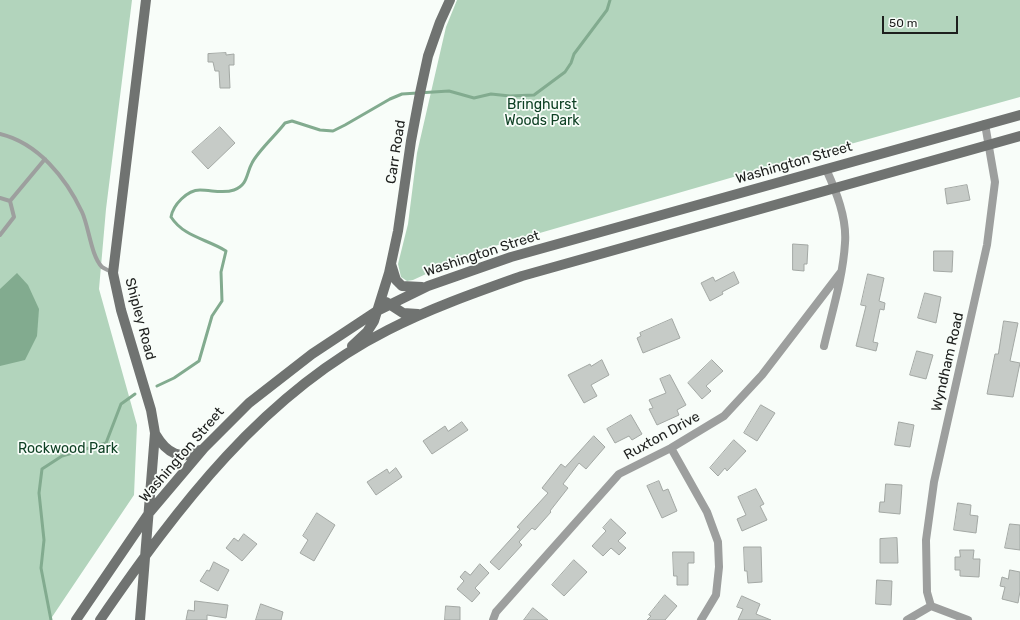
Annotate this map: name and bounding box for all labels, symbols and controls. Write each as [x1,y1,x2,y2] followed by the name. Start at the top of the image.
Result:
[884,8,960,34] scale bar
[889,16,917,30] text: 50 m
[504,97,580,130] park label: Bringhurst Woods Park
[383,119,409,185] street label: Carr Road
[734,138,854,188] street label: Washington Street
[422,227,542,281] street label: Washington Street
[121,276,159,362] street label: Shipley Road
[928,311,968,413] street label: Wyndham Road
[136,404,228,506] street label: Washington Street
[621,408,703,464] street label: Ruxton Drive
[18,441,118,457] park label: Rockwood Park

